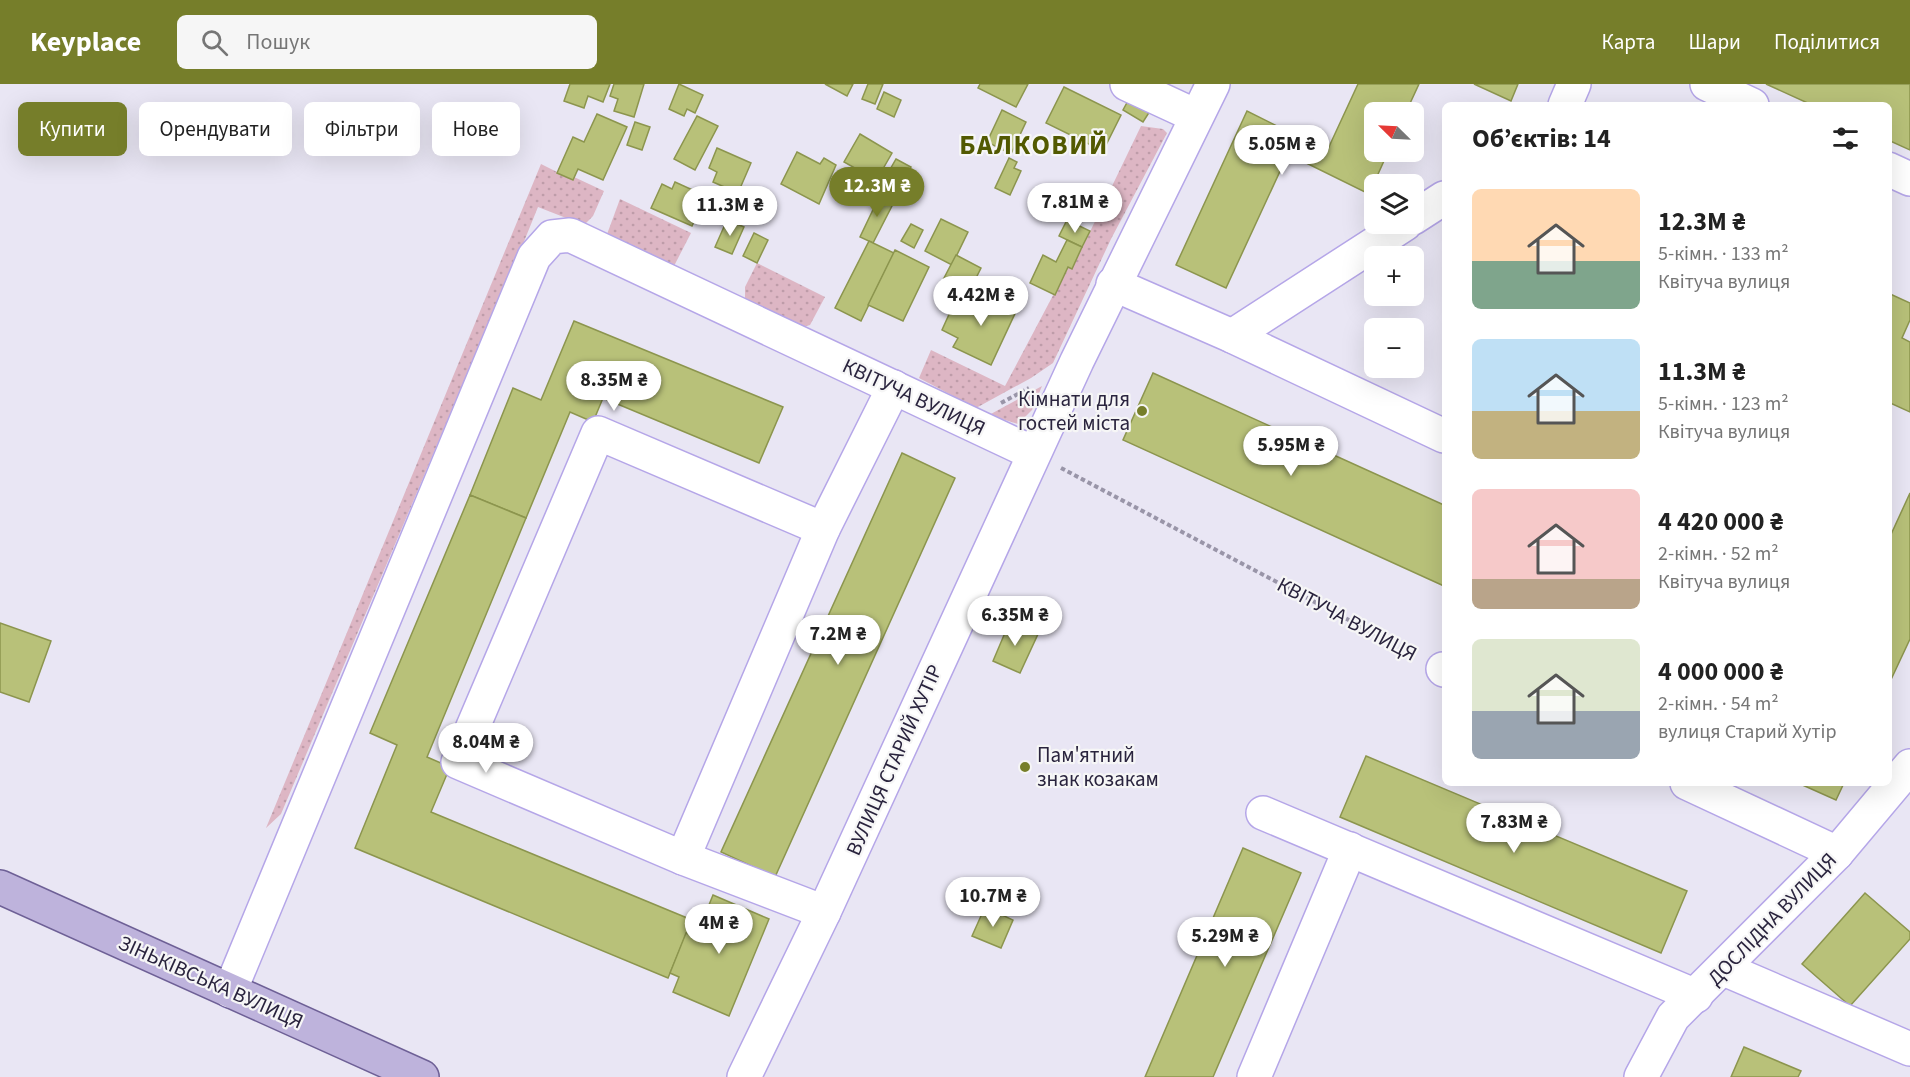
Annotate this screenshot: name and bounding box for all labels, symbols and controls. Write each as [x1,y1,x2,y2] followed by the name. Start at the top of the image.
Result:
[177,15,597,69] search box
[30,22,141,62] text: Keyplace
[198,26,231,59] icon: search
[246,26,310,58] text: Пошук
[1602,27,1655,57] text: Карта
[1688,27,1741,57] text: Шари
[1774,27,1880,57] text: Поділитися
[18,102,127,156] chip: Купити
[139,102,292,156] chip: Орендувати
[304,102,420,156] chip: Фільтри
[432,102,520,156] chip: Нове
[1364,102,1424,162] north arrow
[1364,102,1424,378] map controls
[1472,120,1611,157] text: Об’єктів: 14
[1829,122,1862,155] icon: filters
[1227,125,1337,176] pin: 5.05M ₴
[959,126,1109,165] district label: БАЛКОВИЙ
[1248,130,1316,158] text: 5.05M ₴
[822,167,932,218] pin: 12.3M ₴
[843,172,911,200] text: 12.3M ₴
[1364,174,1424,234] button: layers
[1020,183,1130,234] pin: 7.81M ₴
[675,186,785,237] pin: 11.3M ₴
[1041,188,1109,216] text: 7.81M ₴
[696,191,764,219] text: 11.3M ₴
[1658,203,1746,240] text: 12.3M ₴
[1520,213,1592,285] icon: home
[1658,240,1789,268] text: 5-кімн. · 133 m²
[1364,246,1424,306] button: +
[1658,268,1790,296] text: Квітуча вулиця
[926,276,1036,327] pin: 4.42M ₴
[947,281,1015,309] text: 4.42M ₴
[1364,318,1424,378] button: −
[838,351,990,443] street label: КВІТУЧА ВУЛИЦЯ
[1658,353,1746,390] text: 11.3M ₴
[559,361,669,412] pin: 8.35M ₴
[1520,363,1592,435] icon: home
[580,366,648,394] text: 8.35M ₴
[1018,384,1130,438] place label: Кімнати для гостей міста
[1658,390,1789,418] text: 5-кімн. · 123 m²
[1135,404,1149,418] marker: Кімнати для гостей міста
[1658,418,1790,446] text: Квітуча вулиця
[1236,426,1346,477] pin: 5.95M ₴
[1257,431,1325,459] text: 5.95M ₴
[1658,503,1783,540] text: 4 420 000 ₴
[1520,513,1592,585] icon: home
[1658,540,1779,568] text: 2-кімн. · 52 m²
[1658,568,1790,596] text: Квітуча вулиця
[1272,569,1422,669] street label: КВІТУЧА ВУЛИЦЯ
[960,596,1070,647] pin: 6.35M ₴
[981,601,1049,629] text: 6.35M ₴
[789,615,887,666] pin: 7.2M ₴
[810,620,866,648] text: 7.2M ₴
[1658,653,1783,690] text: 4 000 000 ₴
[838,660,950,860] street label: ВУЛИЦЯ СТАРИЙ ХУТІР
[1520,663,1592,735] icon: home
[1658,690,1779,718] text: 2-кімн. · 54 m²
[1658,718,1837,746] text: вулиця Старий Хутір
[431,723,541,774] pin: 8.04M ₴
[452,728,520,756] text: 8.04M ₴
[1037,740,1159,794] place label: Пам'ятний знак козакам
[1018,760,1032,774] marker: Пам'ятний знак козакам
[1459,803,1569,854] pin: 7.83M ₴
[1480,808,1548,836] text: 7.83M ₴
[1700,846,1844,992] street label: ДОСЛІДНА ВУЛИЦЯ
[938,877,1048,928] pin: 10.7M ₴
[959,882,1027,910] text: 10.7M ₴
[683,904,755,955] pin: 4M ₴
[699,909,739,937] text: 4M ₴
[1170,917,1280,968] pin: 5.29M ₴
[1191,922,1259,950] text: 5.29M ₴
[114,928,308,1036] street label: ЗІНЬКІВСЬКА ВУЛИЦЯ

